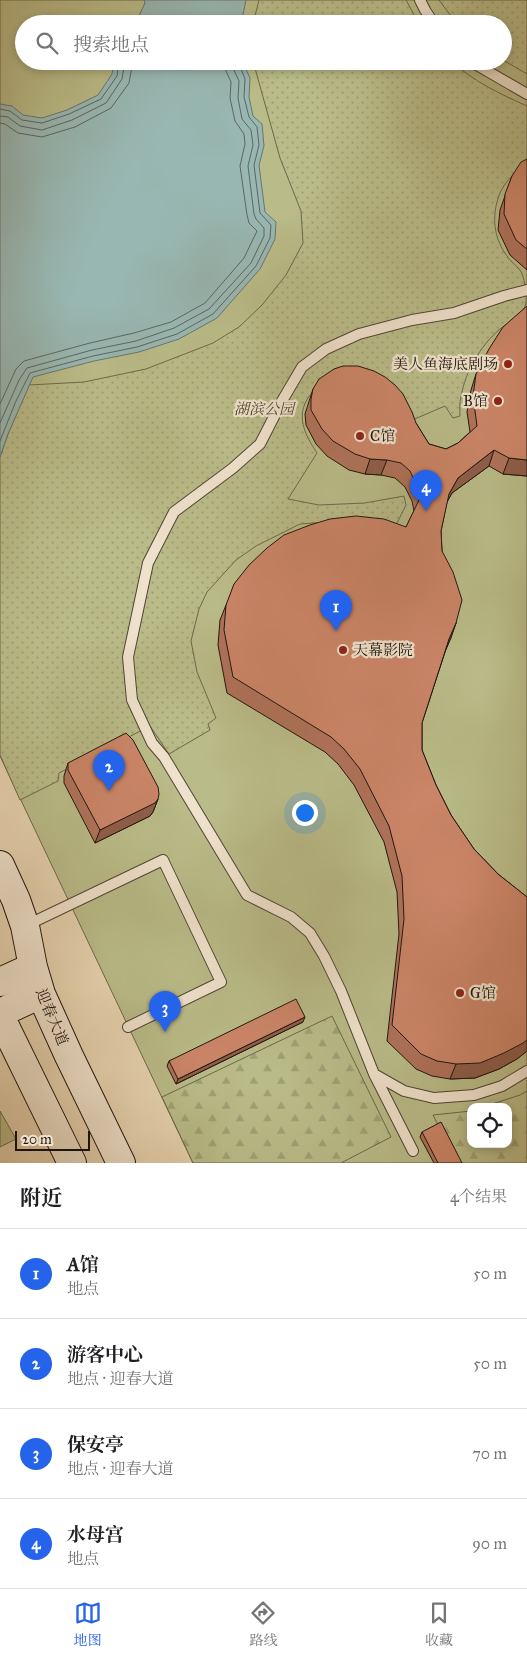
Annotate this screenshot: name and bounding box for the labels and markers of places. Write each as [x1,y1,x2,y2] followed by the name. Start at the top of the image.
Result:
[393,355,498,373] place label: 美人鱼海底剧场
[502,358,514,370] marker: 美人鱼海底剧场
[463,392,488,410] place label: B馆
[492,395,504,407] marker: B馆
[370,427,395,445] place label: C馆
[354,430,366,442] marker: C馆
[410,470,442,511] pin: 4
[320,590,352,631] pin: 1
[353,641,413,659] place label: 天幕影院
[337,644,349,656] marker: 天幕影院
[93,750,125,791] pin: 2
[470,984,496,1002] place label: G馆
[454,987,466,999] marker: G馆
[149,991,181,1032] pin: 3

